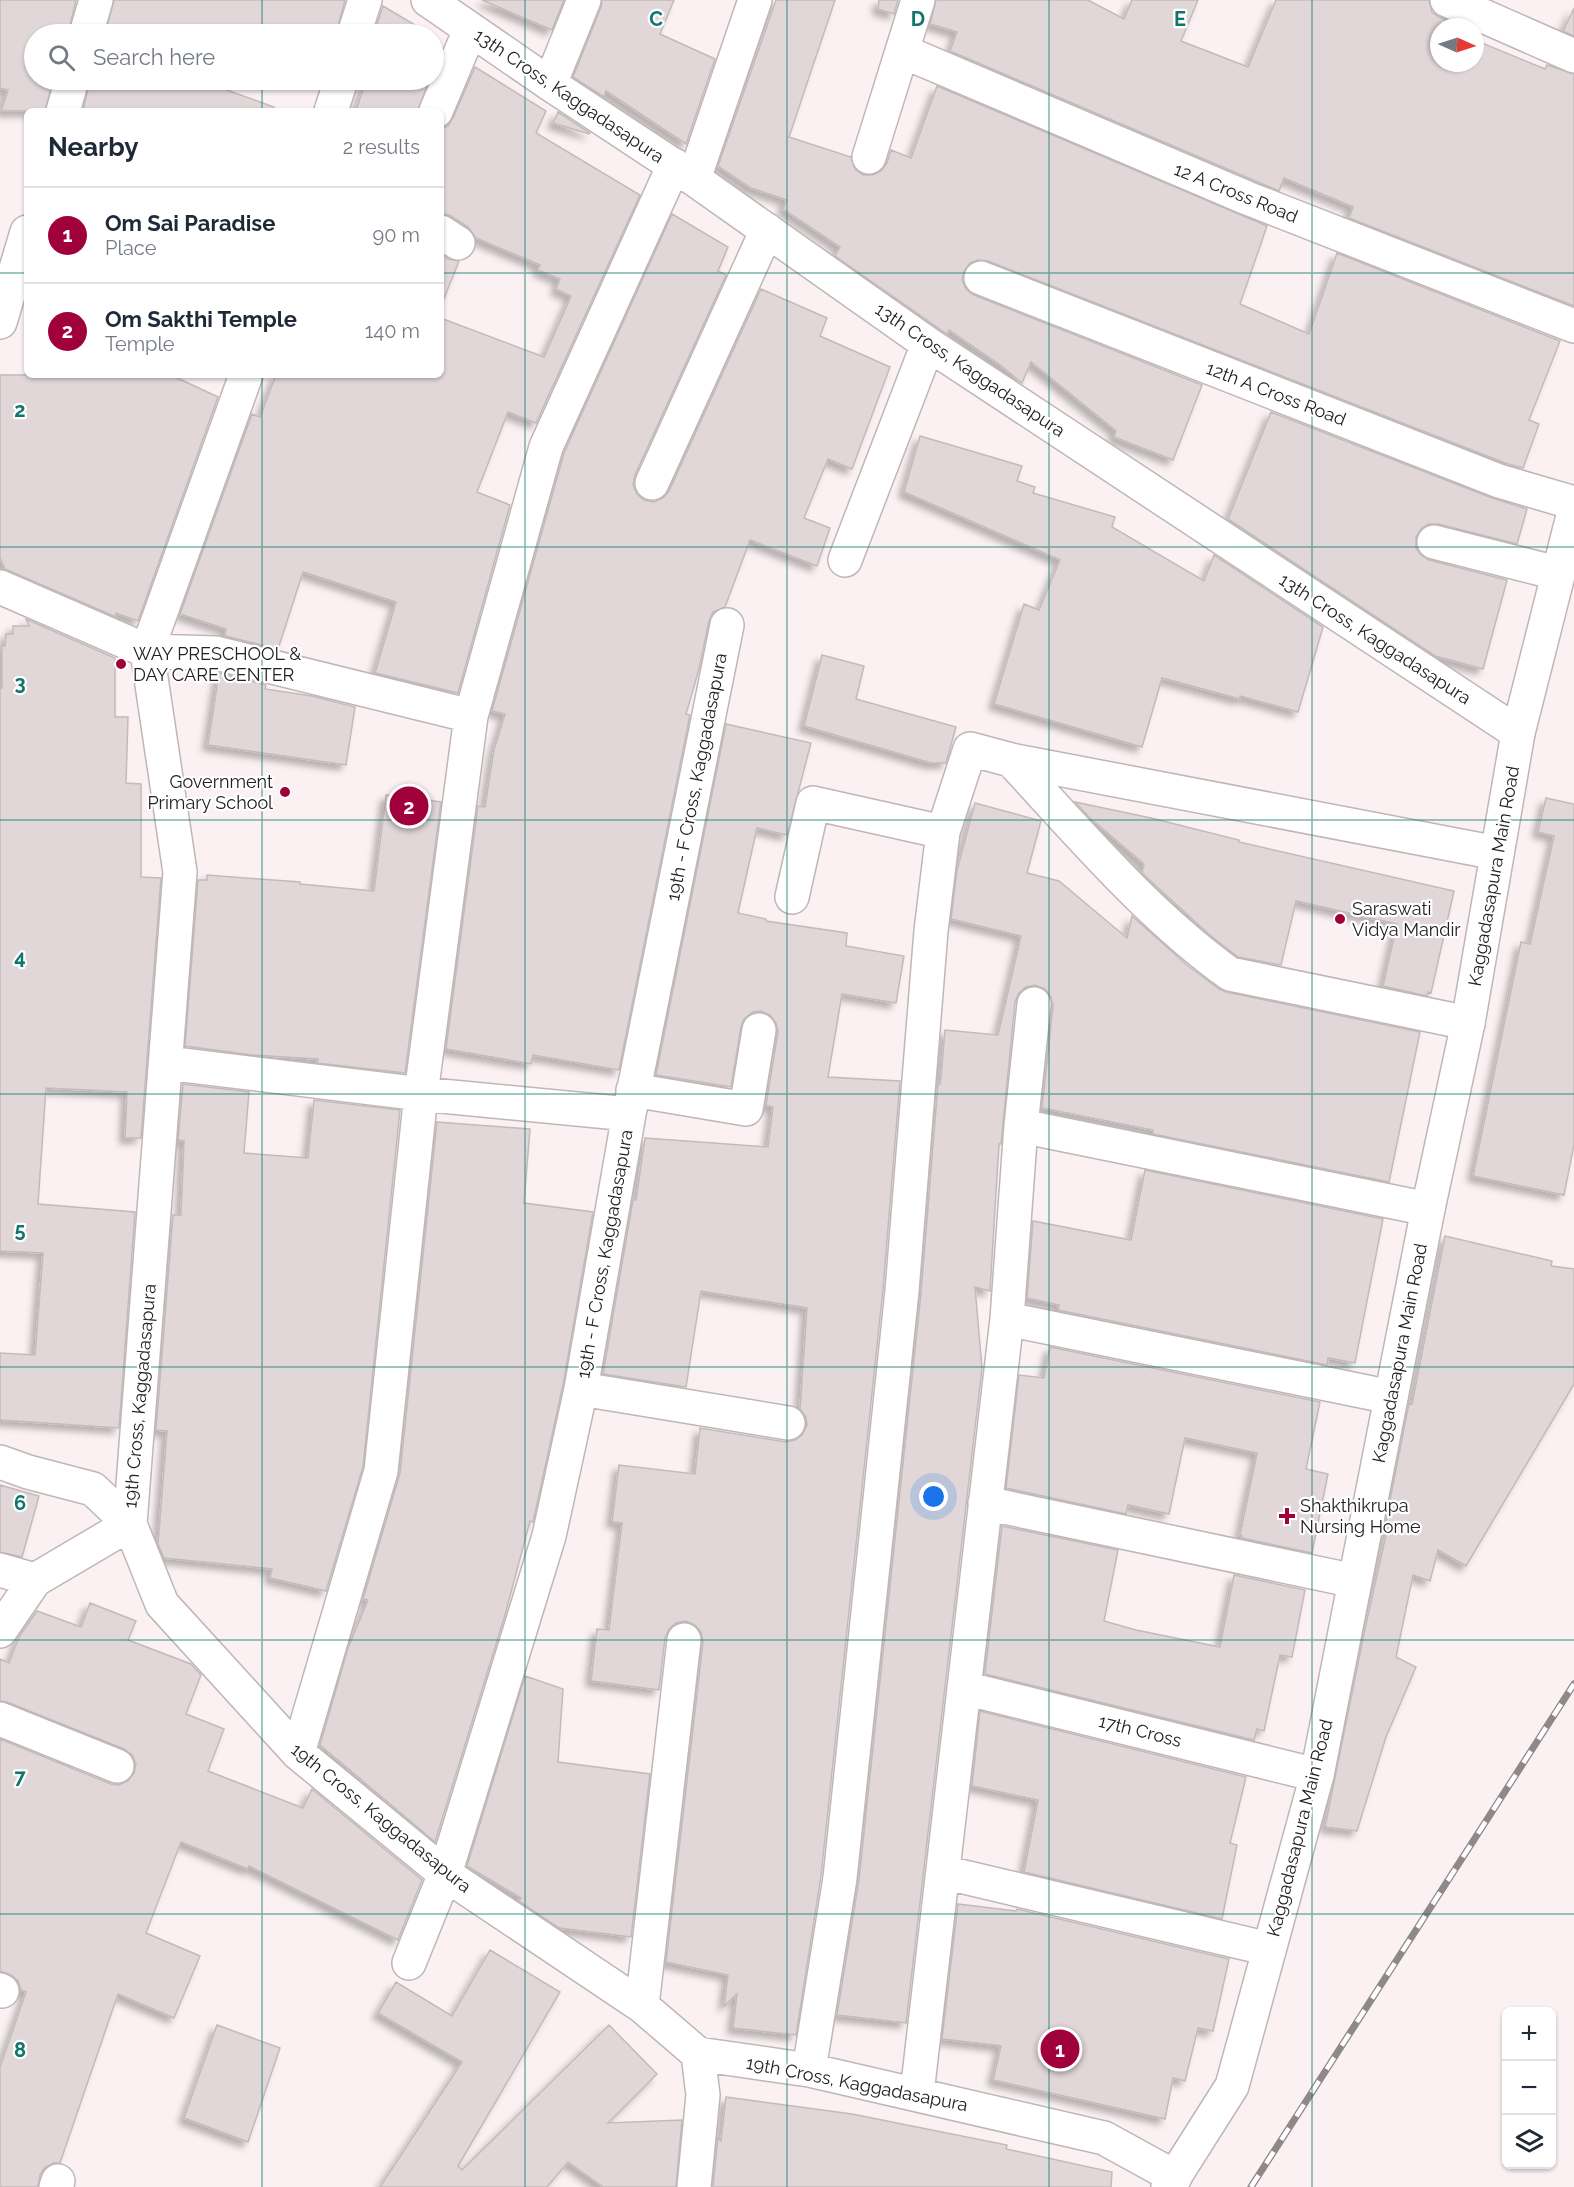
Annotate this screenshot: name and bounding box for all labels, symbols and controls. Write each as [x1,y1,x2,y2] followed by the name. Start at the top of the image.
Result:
[649,7,663,31] text: C
[911,7,925,31] text: D
[1174,7,1186,31] text: E
[1430,18,1484,72] north arrow
[24,24,444,90] search box
[470,24,668,167] street label: 13th Cross, Kaggadasapura
[45,41,78,74] icon: search
[93,44,215,70] text: Search here
[48,132,138,162] text: Nearby
[343,135,420,159] text: 2 results
[1171,158,1301,227] street label: 12 A Cross Road
[105,210,275,236] text: Om Sai Paradise
[63,223,72,247] text: 1
[373,223,420,247] text: 90 m
[105,236,156,260] text: Place
[871,298,1069,441] street label: 13th Cross, Kaggadasapura
[105,306,297,332] text: Om Sakthi Temple
[62,319,73,343] text: 2
[365,319,420,343] text: 140 m
[105,332,175,356] text: Temple
[1203,357,1349,430] street label: 12th A Cross Road
[14,398,26,422] text: 2
[1275,569,1475,708] street label: 13th Cross, Kaggadasapura
[133,643,301,685] place label: WAY PRESCHOOL & DAY CARE CENTER
[662,651,731,903] street label: 19th - F Cross, Kaggadasapura
[114,657,128,671] marker: WAY PRESCHOOL & DAY CARE CENTER
[14,671,26,695] text: 3
[1464,764,1523,988] street label: Kaggadasapura Main Road
[147,771,273,813] place label: Government Primary School
[390,784,428,828] pin: 2
[278,785,292,799] marker: Government Primary School
[1352,898,1461,940] place label: Saraswati Vidya Mandir
[1333,912,1347,926] marker: Saraswati Vidya Mandir
[14,945,26,969] text: 4
[572,1128,637,1380] street label: 19th - F Cross, Kaggadasapura
[14,1218,26,1242] text: 5
[1368,1241,1431,1464] street label: Kaggadasapura Main Road
[119,1283,160,1509] street label: 19th Cross, Kaggadasapura
[919,1482,948,1511] your location
[14,1491,26,1515] text: 6
[1300,1495,1421,1537] place label: Shakthikrupa Nursing Home
[1278,1507,1296,1525] marker: Shakthikrupa Nursing Home
[1096,1710,1184,1751] street label: 17th Cross
[1262,1717,1337,1939] street label: Kaggadasapura Main Road
[287,1739,475,1897] street label: 19th Cross, Kaggadasapura
[14,1765,26,1789] text: 7
[1502,2007,1556,2169] map controls
[1502,2007,1556,2061] button: +
[1040,2026,1080,2072] pin: 1
[14,2038,26,2062] text: 8
[744,2052,970,2115] street label: 19th Cross, Kaggadasapura
[1502,2061,1556,2115] button: −
[1502,2115,1556,2169] button: layers

